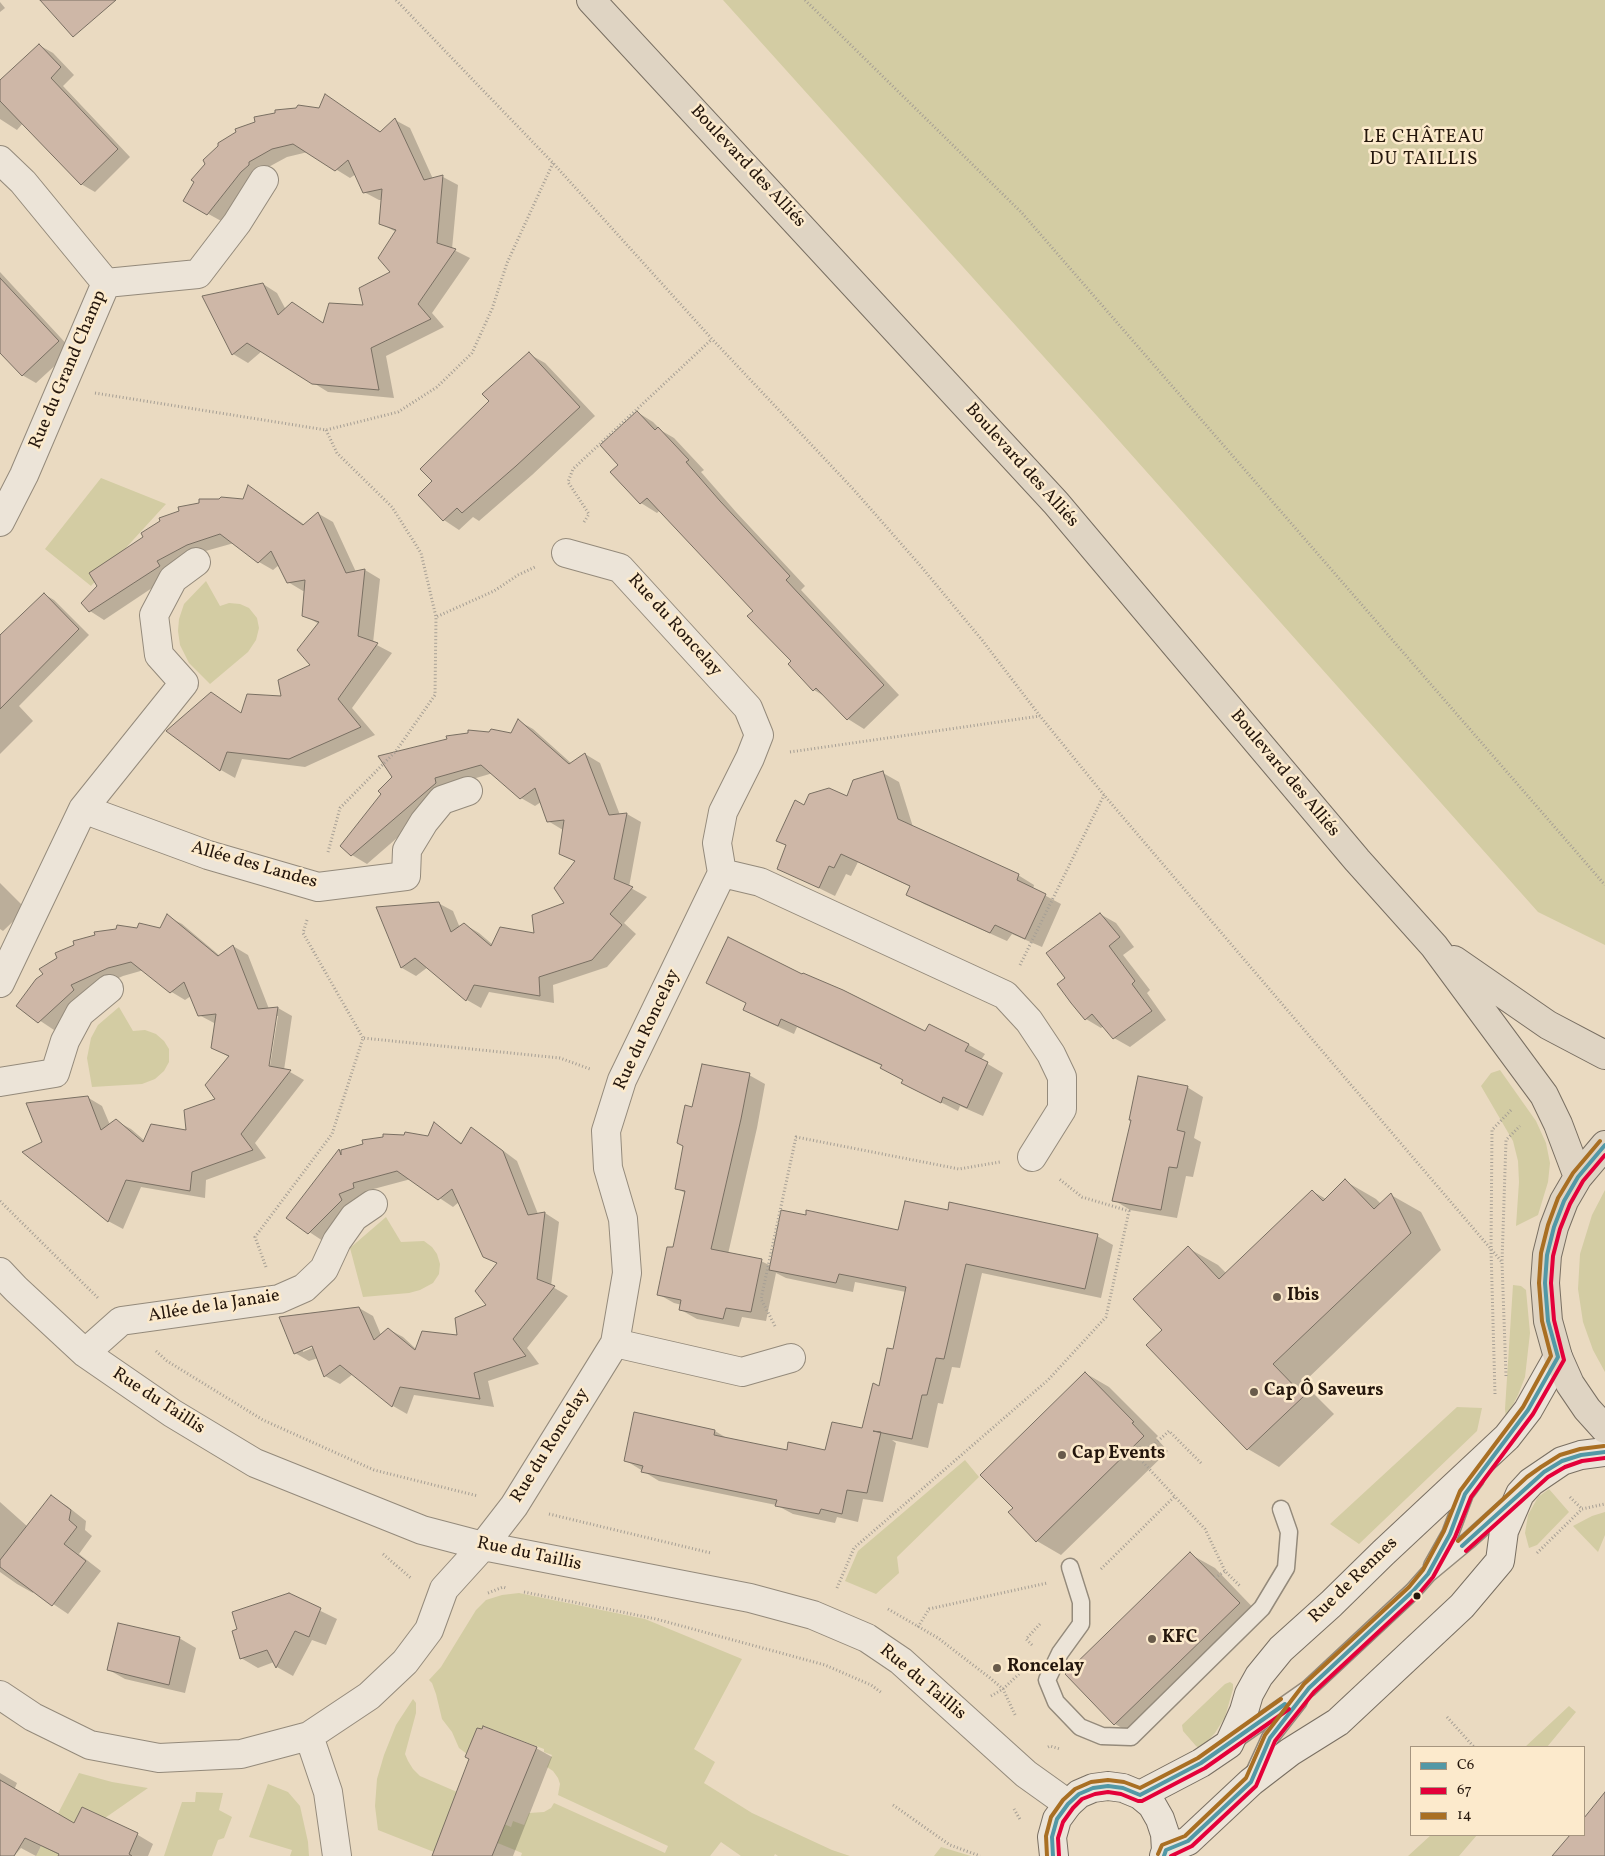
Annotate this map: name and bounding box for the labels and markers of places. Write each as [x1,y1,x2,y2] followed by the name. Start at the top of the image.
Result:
[1287,1286,1319,1308] place label: Ibis
[1271,1291,1283,1303] marker: Ibis
[1264,1381,1384,1403] place label: Cap Ô Saveurs
[1248,1386,1260,1398] marker: Cap Ô Saveurs
[1072,1444,1165,1466] place label: Cap Events
[1056,1449,1068,1461] marker: Cap Events
[1412,1591,1422,1601] unlabelled marker
[1162,1628,1197,1650] place label: KFC
[1146,1633,1158,1645] marker: KFC
[1007,1657,1084,1679] place label: Roncelay
[991,1662,1003,1674] marker: Roncelay

